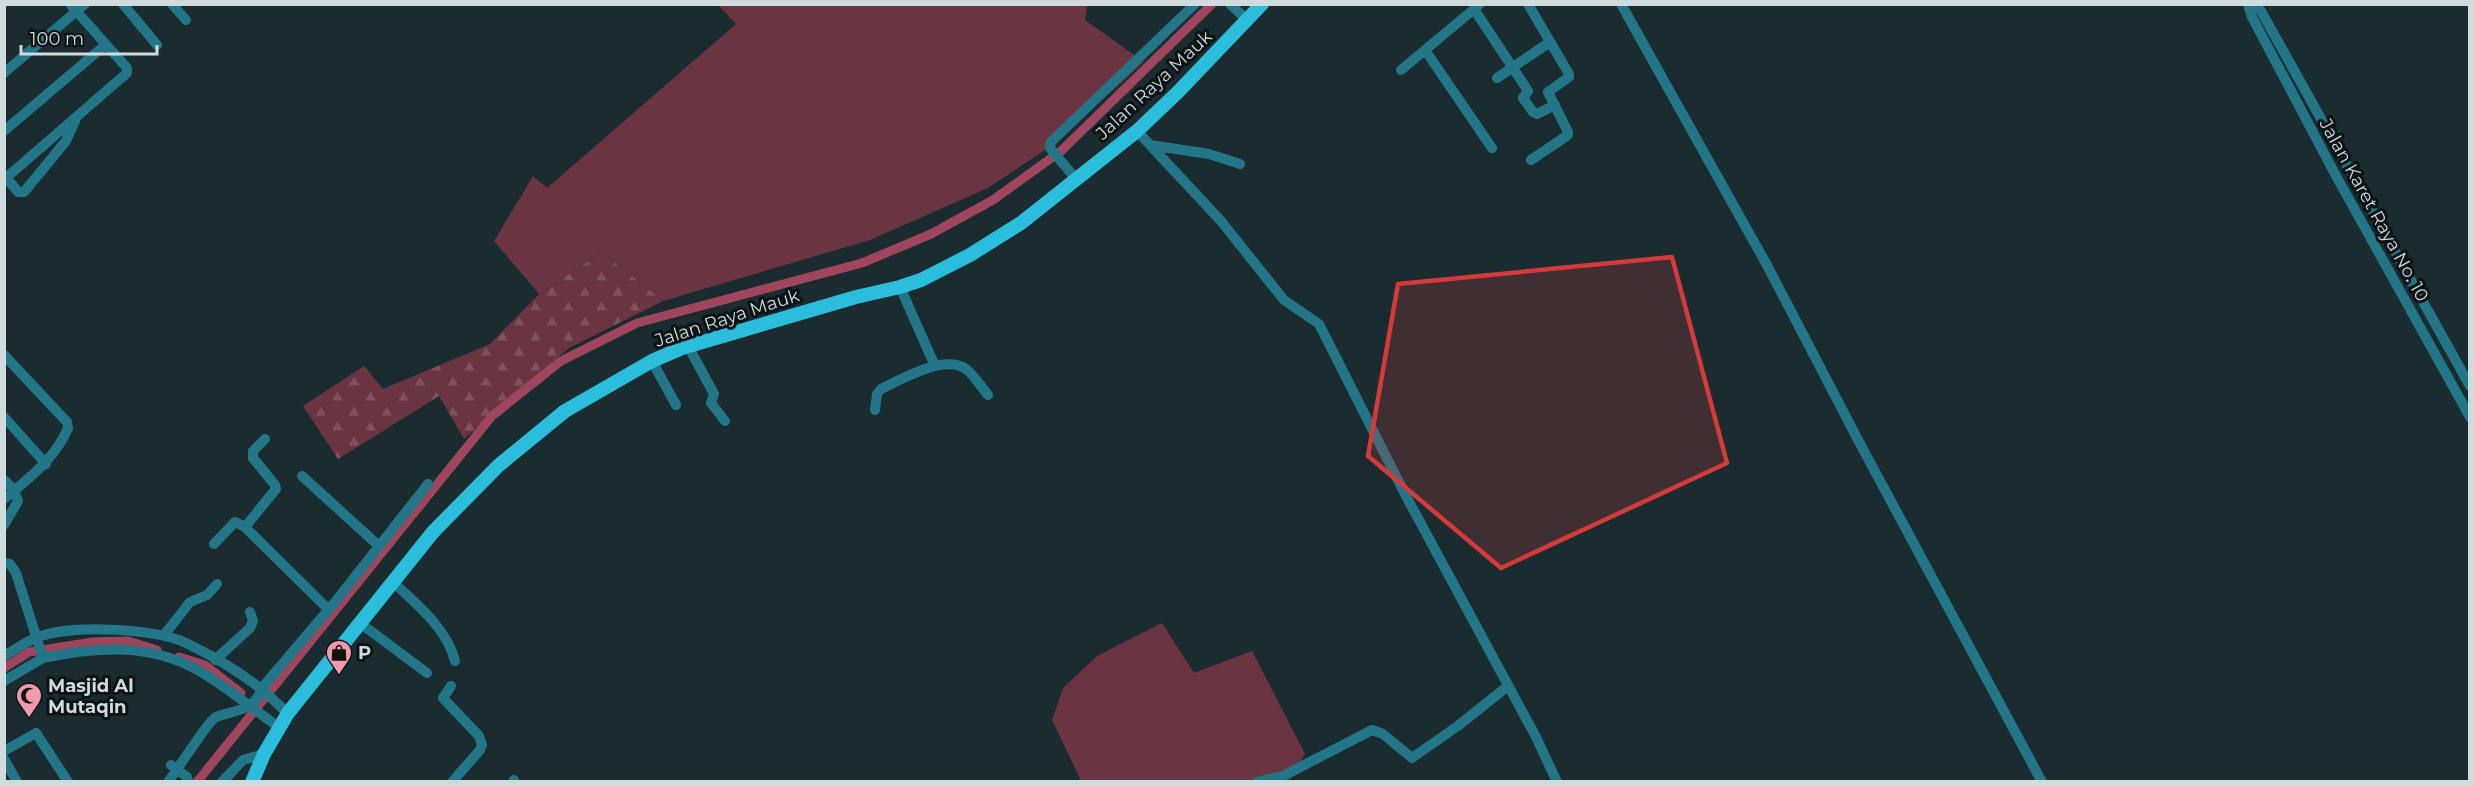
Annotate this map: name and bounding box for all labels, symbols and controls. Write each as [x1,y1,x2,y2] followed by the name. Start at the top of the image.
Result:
[21,18,158,56] scale bar
[1091,25,1217,145] street label: Jalan Raya Mauk
[30,28,84,50] text: 100 m
[2314,114,2433,305] street label: Jalan Karet Raya No. 10
[651,284,802,352] street label: Jalan Raya Mauk
[324,638,354,676] shop icon: P
[358,642,371,664] place label: P
[48,675,134,718] place label: Masjid Al Mutaqin
[14,681,44,719] mosque icon: Masjid Al Mutaqin

